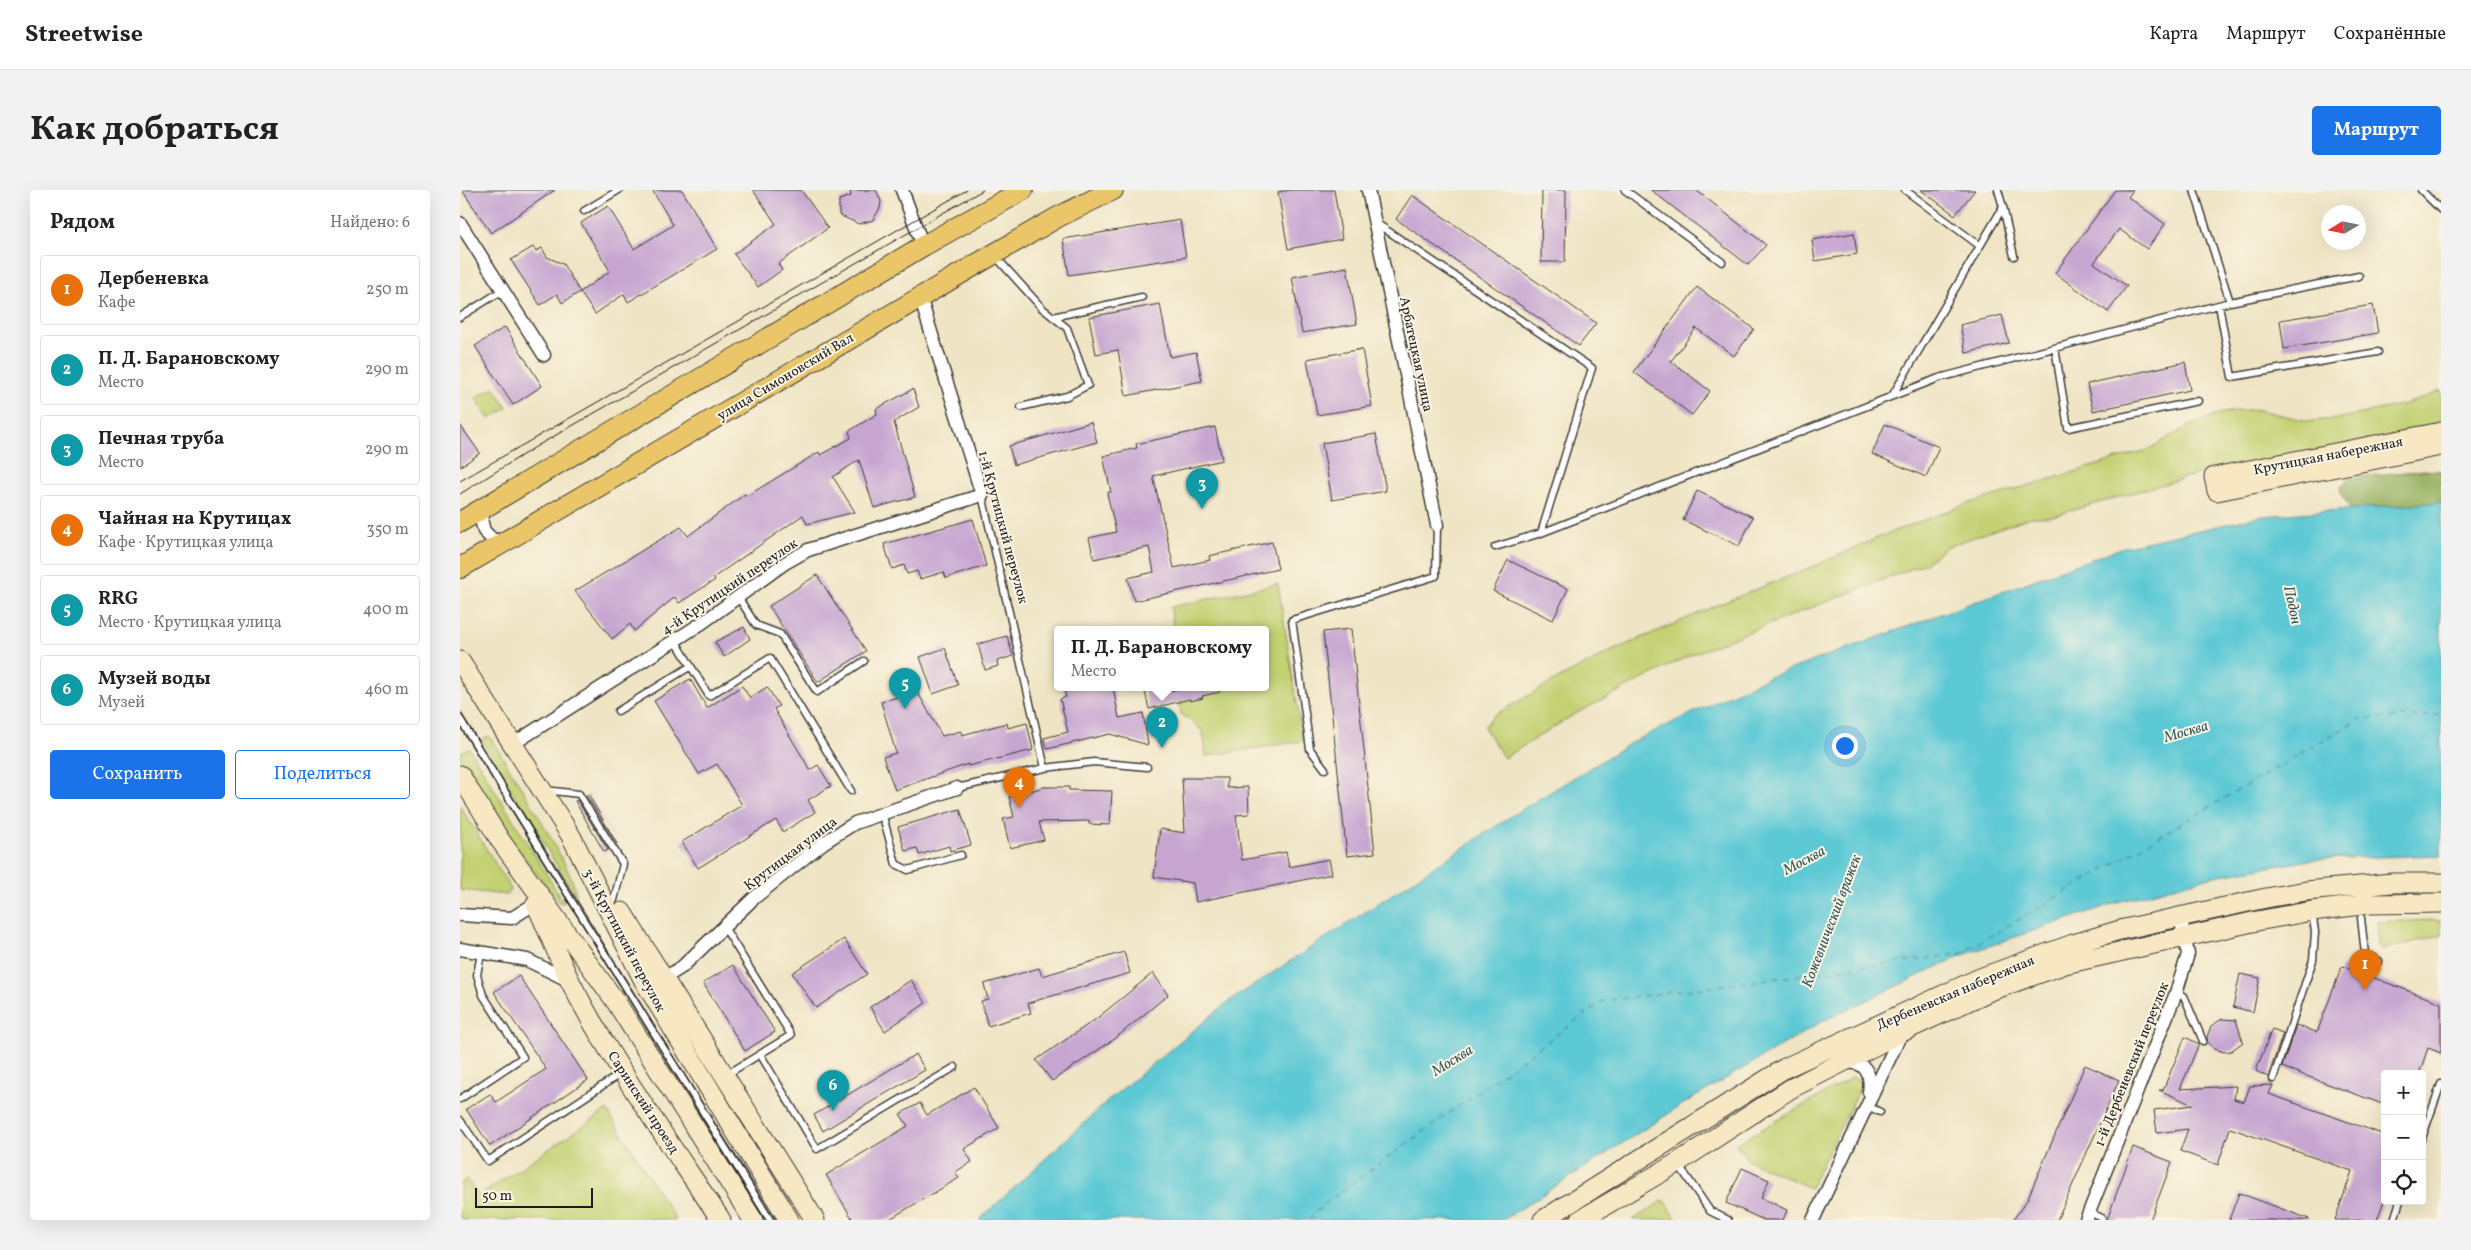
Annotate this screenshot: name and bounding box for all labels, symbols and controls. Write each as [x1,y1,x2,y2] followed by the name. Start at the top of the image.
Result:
[25,18,143,52] text: Streetwise
[2149,22,2198,47] text: Карта
[2226,22,2306,47] text: Маршрут
[2334,22,2446,47] text: Сохранённые
[30,106,279,154] text: Как добраться
[2312,106,2441,155] button: Маршрут
[2321,205,2366,250] north arrow
[50,208,115,237] text: Рядом
[330,212,410,234] text: Найдено: 6
[98,266,209,292] text: Дербеневка
[64,279,70,301] text: 1
[366,279,409,301] text: 250 m
[98,292,136,314] text: Кафе
[1394,295,1437,414] street label: Арбатецкая улица
[714,329,858,426] street label: улица Симоновский Вал
[98,346,280,372] text: П. Д. Барановскому
[63,359,71,381] text: 2
[365,359,409,381] text: 290 m
[98,372,144,394] text: Место
[98,426,224,452] text: Печная труба
[2252,433,2405,480] street label: Крутицкая набережная
[63,439,71,461] text: 3
[365,439,409,461] text: 290 m
[973,449,1032,607] street label: 1-й Крутицкий переулок
[98,452,144,474] text: Место
[1186,468,1218,509] pin: 3
[98,506,291,532] text: Чайная на Крутицах
[62,519,72,541] text: 4
[366,519,409,541] text: 350 m
[98,532,274,554] text: Кафе · Крутицкая улица
[658,534,802,640] street label: 4-й Крутицкий переулок
[2277,584,2306,627] water label: Подон
[98,586,138,612] text: RRG
[63,599,71,621] text: 5
[363,599,409,621] text: 400 m
[98,612,282,634] text: Место · Крутицкая улица
[1054,626,1269,691] popup
[1071,635,1252,661] text: П. Д. Барановскому
[1071,661,1117,683] text: Место
[98,666,211,692] text: Музей воды
[889,668,921,709] pin: 5
[63,679,71,701] text: 6
[365,679,409,701] text: 460 m
[98,692,145,714] text: Музей
[1146,707,1178,748] pin: 2
[2161,716,2211,749] water label: Москва
[1832,733,1858,759] your location
[50,750,225,799] button: Сохранить
[235,750,410,799] button: Поделиться
[1003,767,1035,808] pin: 4
[740,813,841,896] street label: Крутицкая улица
[1779,841,1830,882] water label: Москва
[1797,851,1868,991] water label: Кожевнический вражек
[578,866,670,1016] street label: 3-й Крутицкий переулок
[2349,949,2381,990] pin: 1
[1874,951,2038,1035] street label: Дербеневская набережная
[2091,979,2174,1150] street label: 1-й Дербеневский переулок
[1427,1040,1478,1083] water label: Москва
[602,1048,683,1158] street label: Саринский проезд
[817,1070,849,1111] pin: 6
[2381,1070,2426,1205] map controls
[2381,1070,2426,1115] button: +
[2381,1115,2426,1160] button: −
[2381,1160,2426,1205] button: locate
[475,1185,592,1208] scale bar
[482,1187,512,1206] text: 50 m

